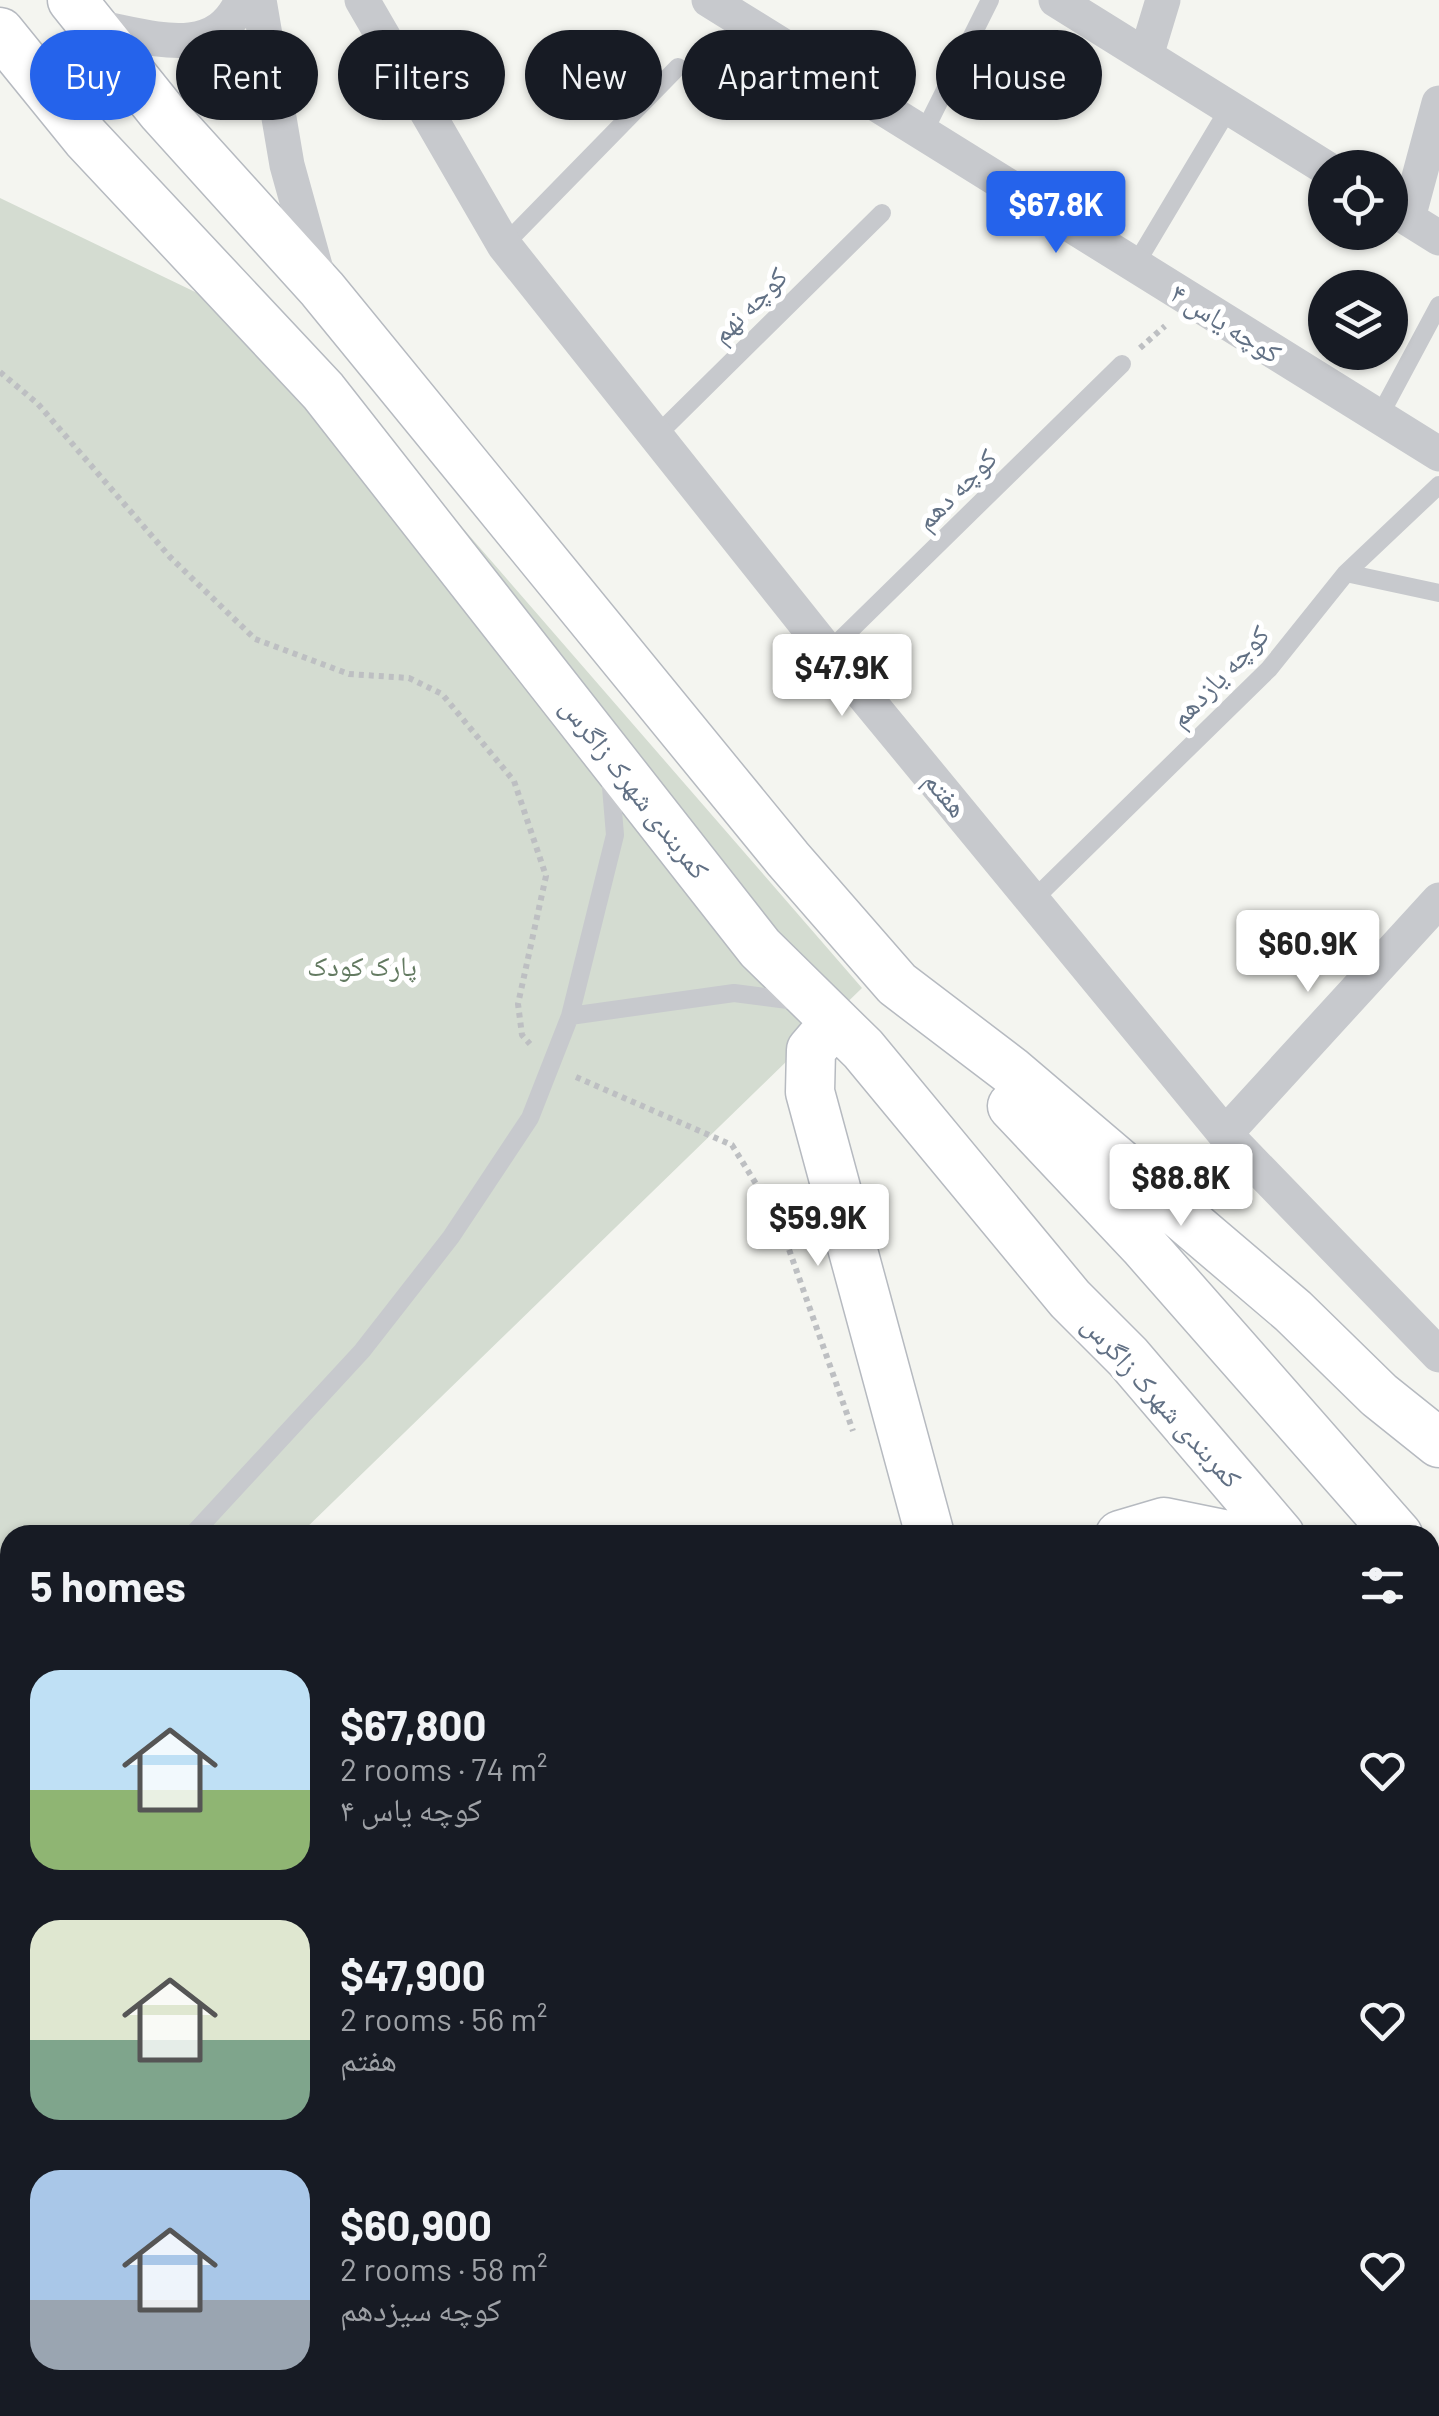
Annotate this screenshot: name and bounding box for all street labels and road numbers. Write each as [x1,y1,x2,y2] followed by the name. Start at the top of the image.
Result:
[703,259,796,352] street label: کوچه نهم
[1164,275,1288,371] street label: کوچه یاس ۴
[907,440,1006,538] street label: کوچه دهم
[1161,617,1278,736] street label: کوچه یازدهم
[553,690,718,887] street label: کمربندی شهرک زاگرس
[915,763,976,825] street label: هفتم
[1075,1307,1250,1496] street label: کمربندی شهرک زاگرس

